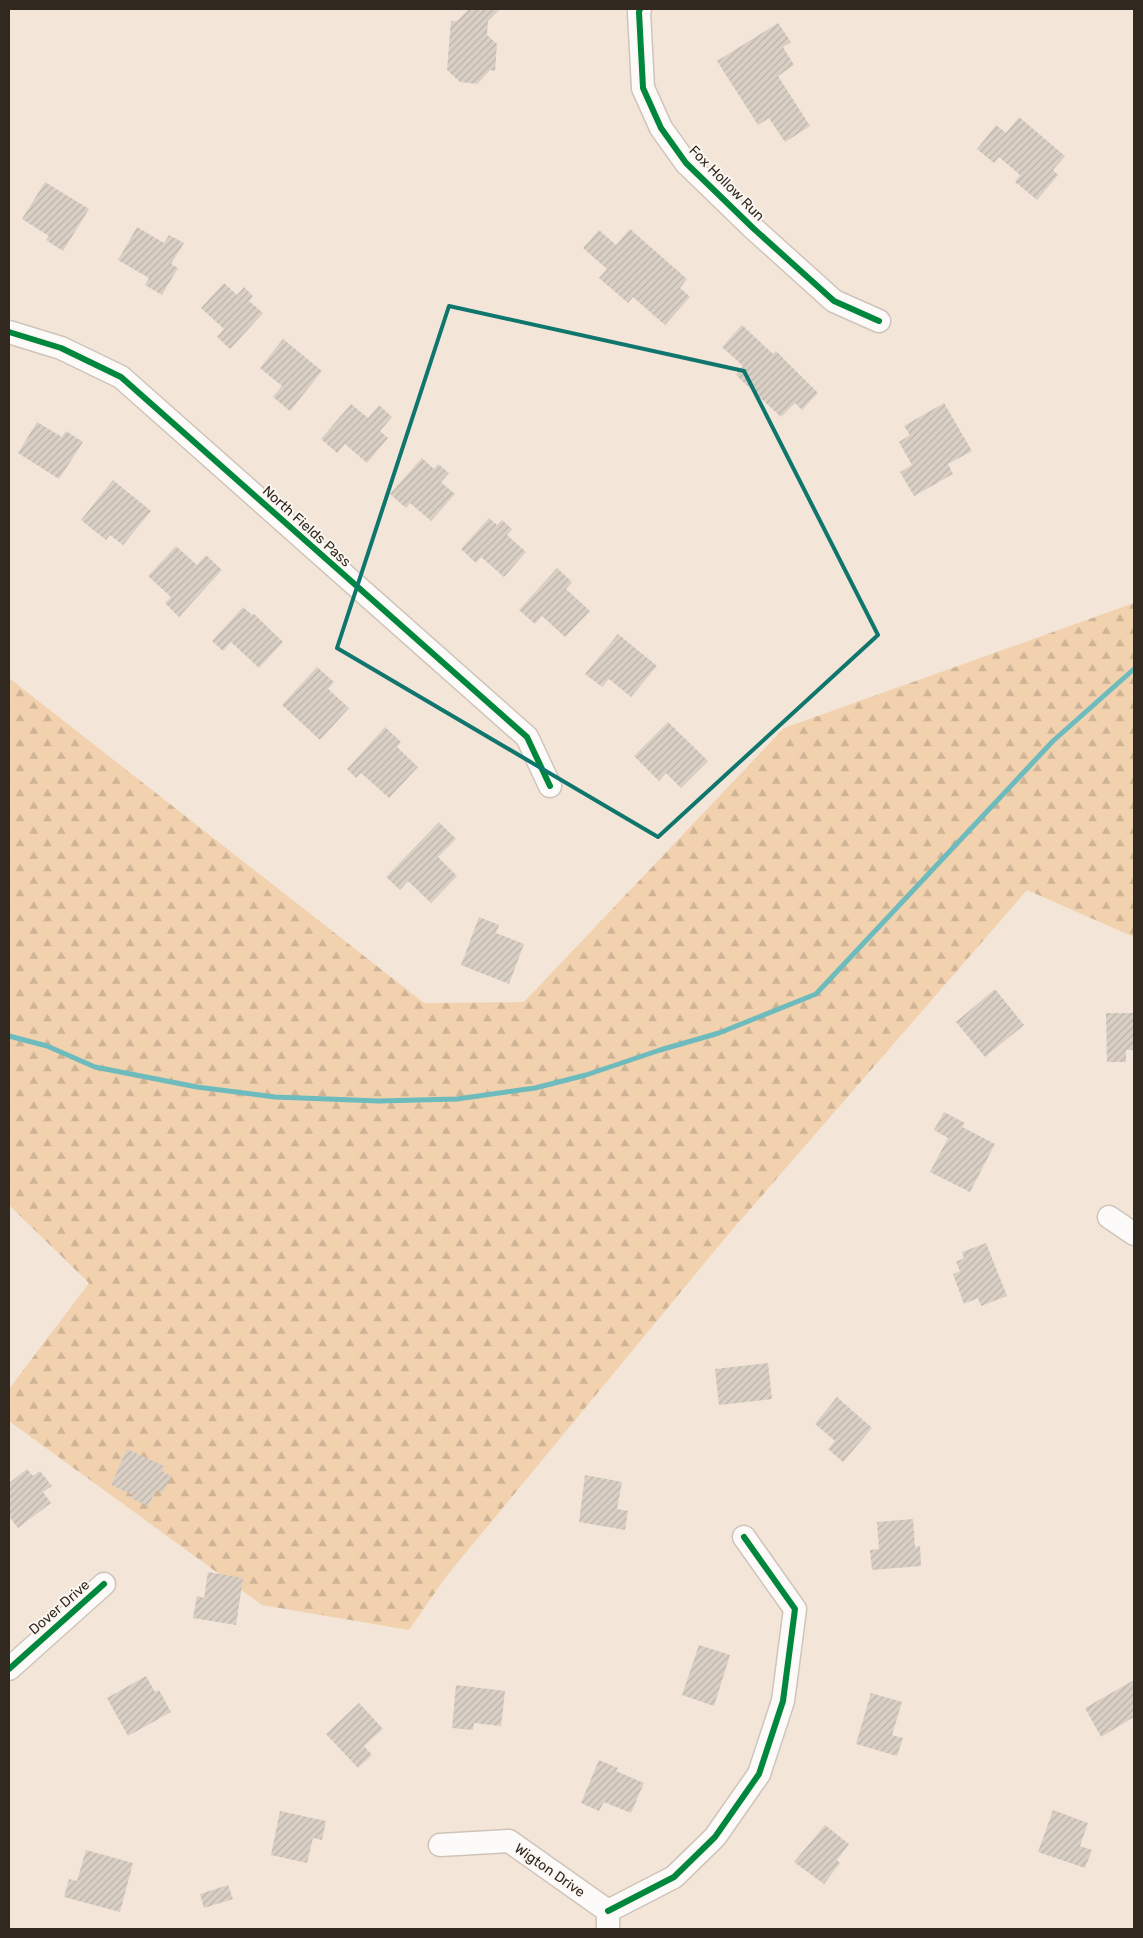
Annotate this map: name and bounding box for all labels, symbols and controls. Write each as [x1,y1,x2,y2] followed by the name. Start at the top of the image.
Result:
[685,142,768,225] street label: Fox Hollow Run
[259,482,354,571] street label: North Fields Pass
[25,1576,93,1638] street label: Dover Drive
[511,1840,588,1901] street label: Wigton Drive

